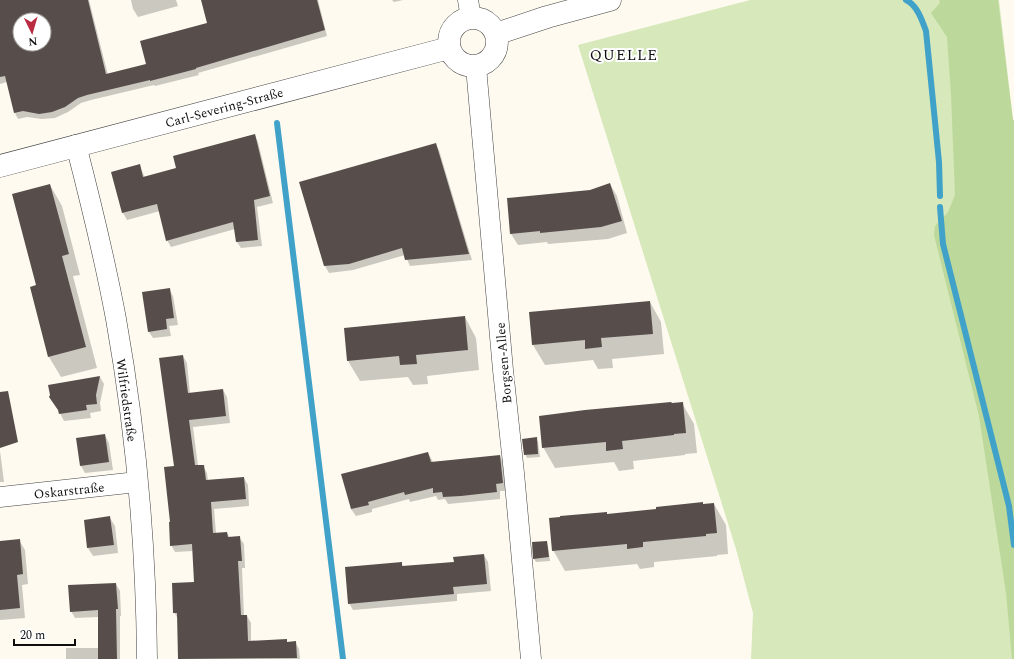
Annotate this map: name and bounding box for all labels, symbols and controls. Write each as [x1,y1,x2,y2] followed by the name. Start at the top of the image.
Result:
[12,12,52,52] north arrow
[28,33,38,50] text: N
[590,44,658,67] district label: QUELLE
[163,83,286,133] street label: Carl-Severing-Straße
[490,321,518,404] street label: Borgsen-Allee
[110,357,142,443] street label: Wilfriedstraße
[33,477,105,505] street label: Oskarstraße
[14,621,75,647] scale bar
[20,626,45,645] text: 20 m

